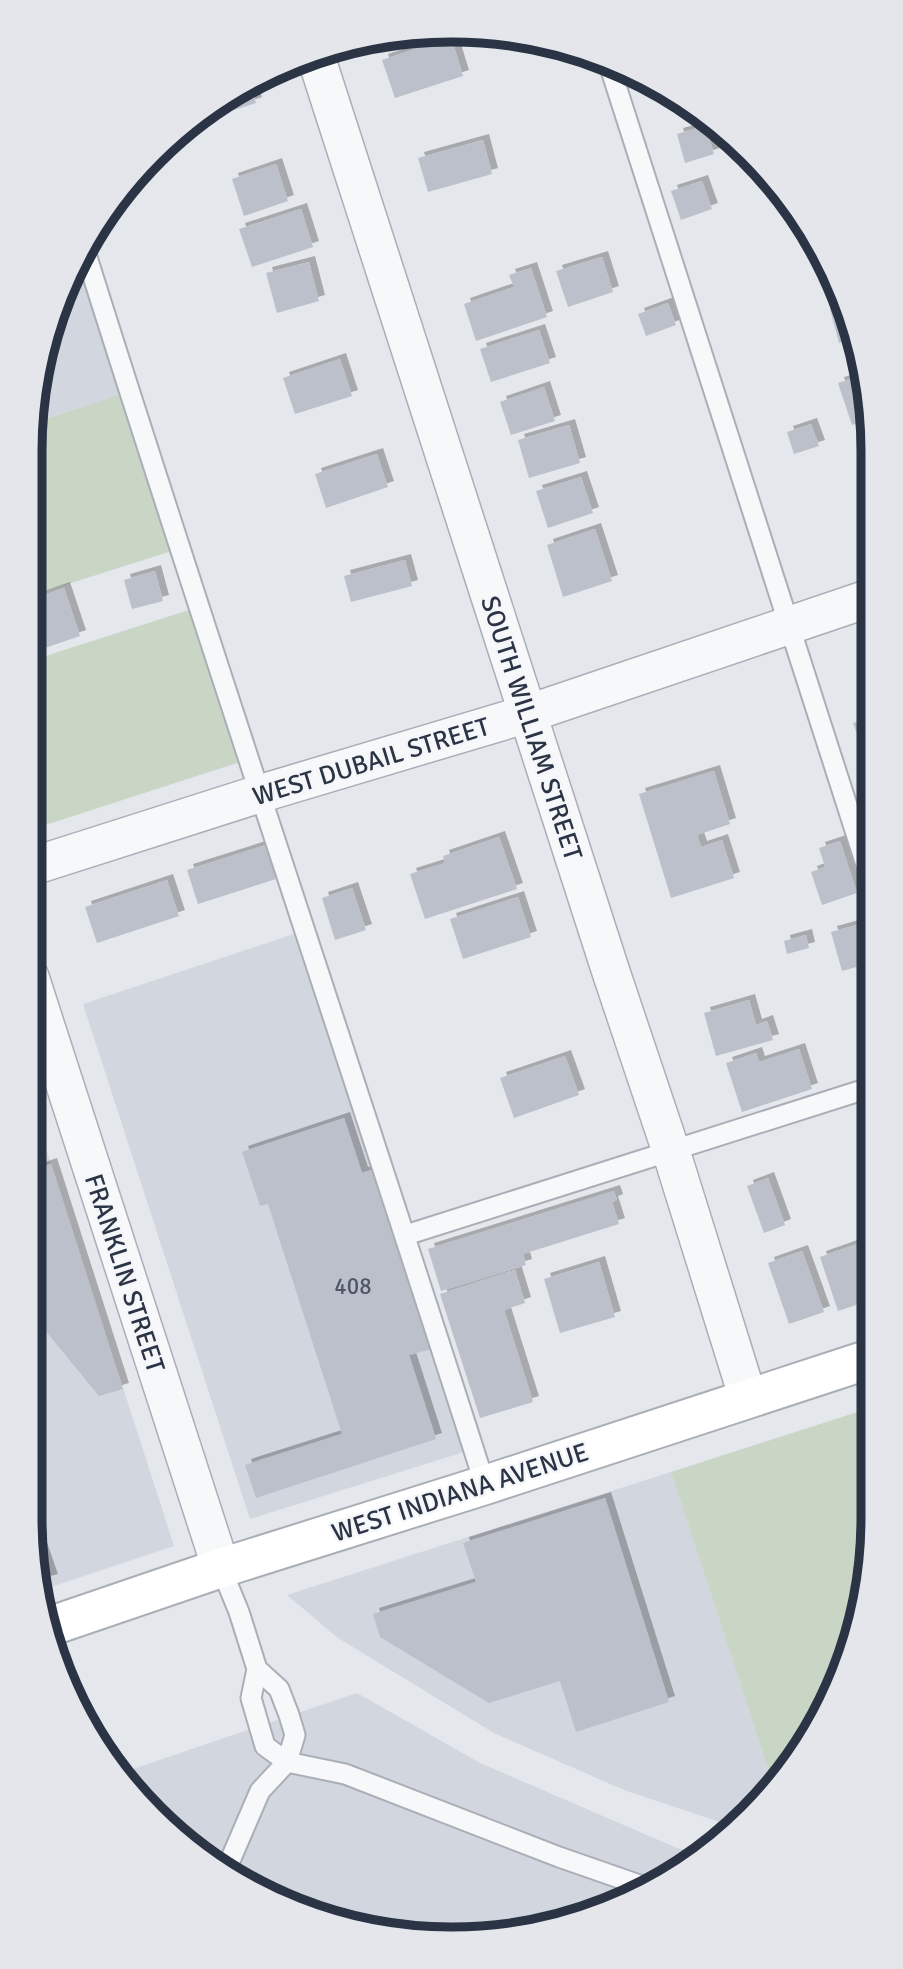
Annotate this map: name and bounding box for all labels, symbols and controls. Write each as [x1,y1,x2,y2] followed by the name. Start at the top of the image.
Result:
[473,592,589,865] street label: SOUTH WILLIAM STREET
[249,711,494,813] street label: WEST DUBAIL STREET
[77,1170,171,1377] street label: FRANKLIN STREET
[334,1272,372,1301] house number: 408
[328,1436,593,1550] street label: WEST INDIANA AVENUE

